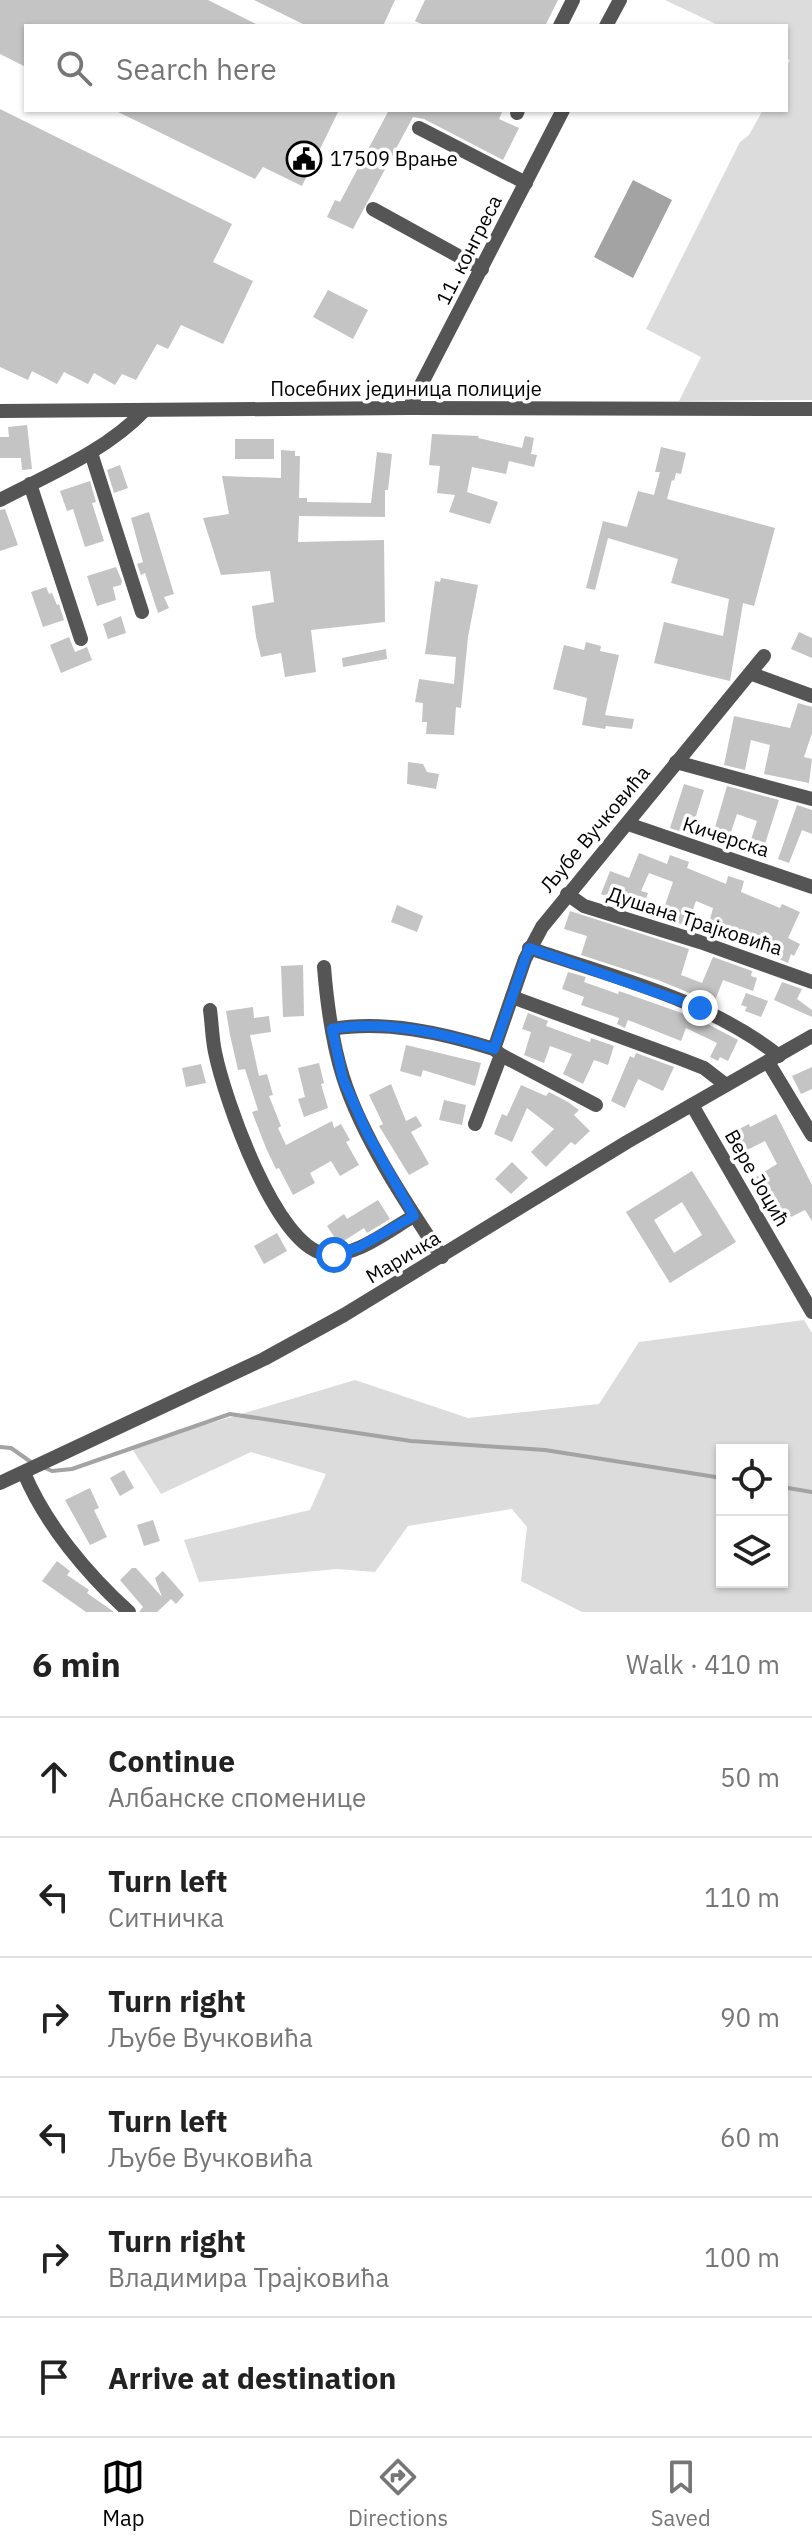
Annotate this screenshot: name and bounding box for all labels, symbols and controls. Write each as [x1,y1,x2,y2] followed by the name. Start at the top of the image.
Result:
[24,24,788,112] search box
[52,46,96,90] icon: search
[116,49,277,88] text: Search here
[285,140,323,178] public building icon: 17509 Врање
[330,145,458,172] place label: 17509 Врање
[429,190,508,309] street label: 11. конгреса
[270,375,542,402] street label: Посебних јединица полиције
[534,759,656,898] street label: Љубе Вучковића
[679,810,773,863] street label: Кичерска
[604,879,787,962] street label: Душана Трајковића
[682,990,718,1026] route end
[719,1124,796,1231] street label: Вере Јоцић
[360,1224,445,1289] street label: Маричка
[316,1237,352,1273] route start
[716,1444,788,1588] map controls
[716,1444,788,1516] button: locate
[716,1516,788,1588] button: layers
[32,1642,121,1686] text: 6 min
[626,1647,780,1681] text: Walk · 410 m
[108,1741,235,1780] text: Continue
[32,1755,76,1799] icon: ahead
[720,1760,780,1794] text: 50 m
[108,1780,366,1814] text: Албанске споменице
[108,1861,227,1900] text: Turn left
[32,1875,76,1919] icon: left
[704,1880,780,1914] text: 110 m
[108,1900,224,1934] text: Ситничка
[108,1981,246,2020] text: Turn right
[32,1995,76,2039] icon: right
[720,2000,780,2034] text: 90 m
[108,2020,313,2054] text: Љубе Вучковића
[108,2101,227,2140] text: Turn left
[32,2115,76,2159] icon: left
[720,2120,780,2154] text: 60 m
[108,2140,313,2174] text: Љубе Вучковића
[108,2221,246,2260] text: Turn right
[32,2235,76,2279] icon: right
[704,2240,780,2274] text: 100 m
[108,2260,389,2294] text: Владимира Трајковића
[32,2355,76,2399] icon: arrive
[108,2358,396,2397] text: Arrive at destination
[101,2455,145,2532] tab: Map
[348,2455,448,2532] tab: Directions
[651,2455,711,2532] tab: Saved

